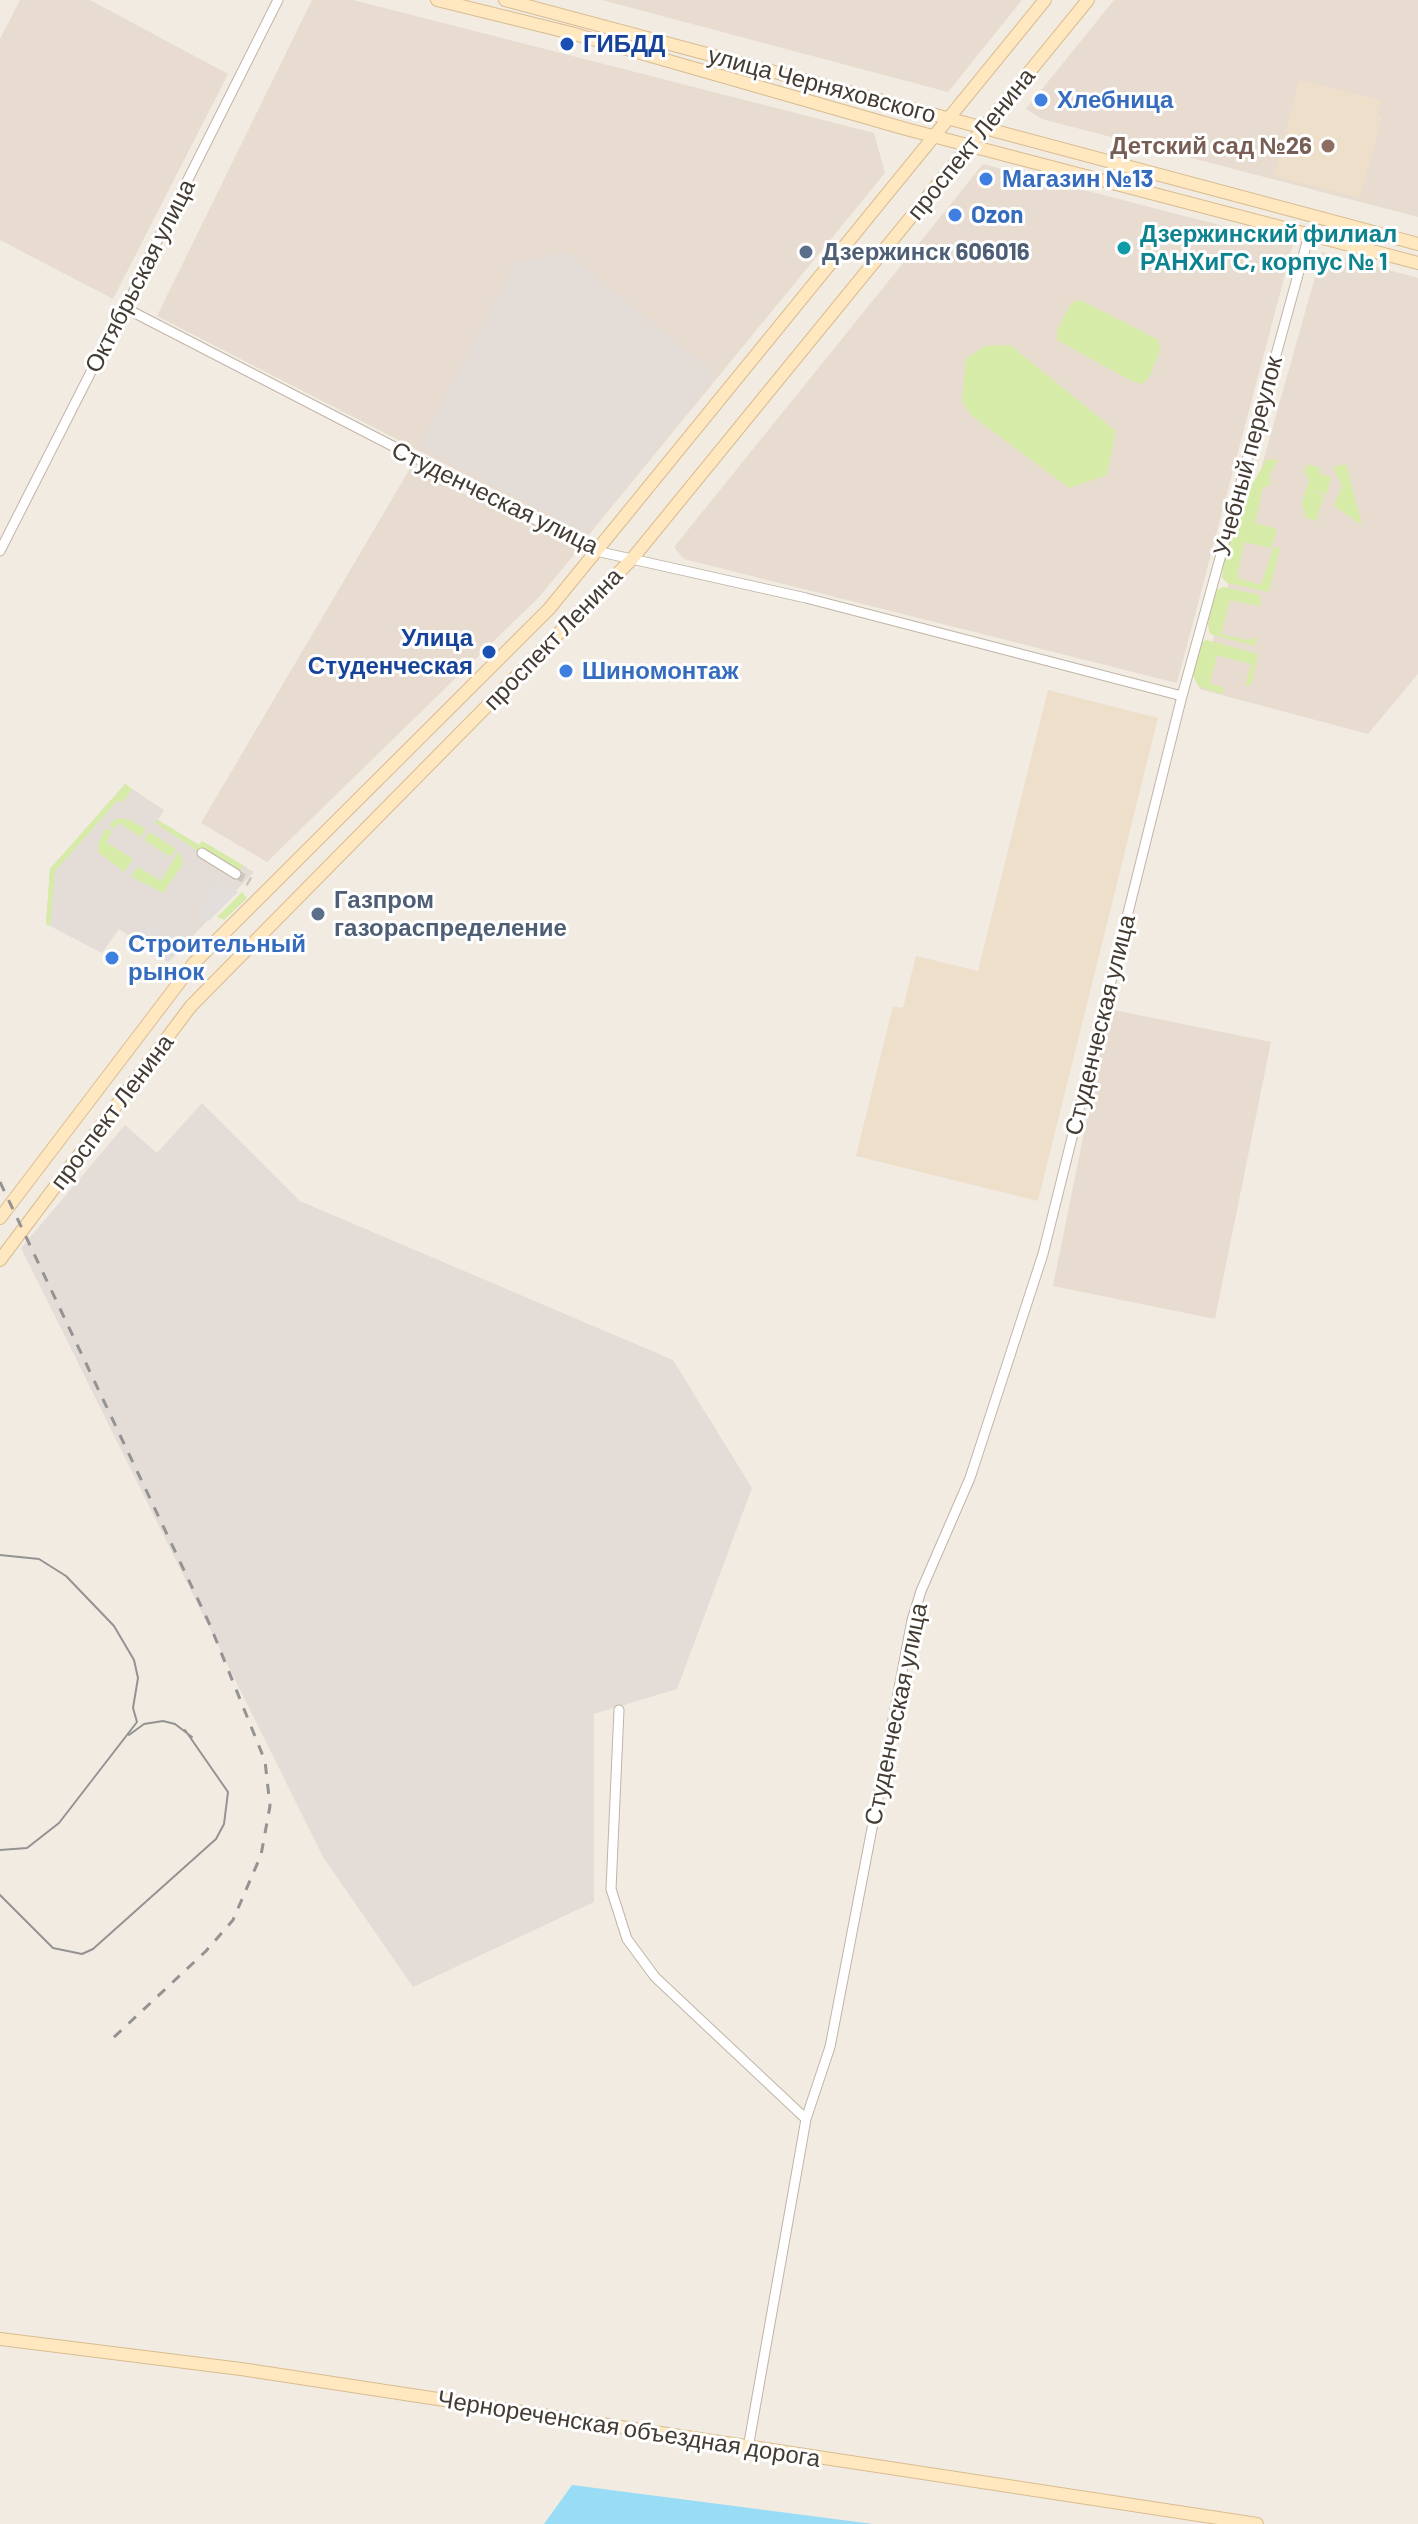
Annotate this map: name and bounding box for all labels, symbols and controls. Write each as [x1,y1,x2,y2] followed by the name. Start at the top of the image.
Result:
[583,30,665,58] place label: ГИБДД
[558,35,576,53] marker: ГИБДД
[705,41,939,129] street label: улица Черняховского
[901,62,1041,226] street label: проспект Ленина
[1057,86,1173,114] place label: Хлебница
[1032,91,1050,109] marker: Хлебница
[1110,132,1312,160] place label: Детский сад №26
[1319,137,1337,155] marker: Детский сад №26
[1002,165,1153,193] place label: Магазин №13
[977,170,995,188] marker: Магазин №13
[79,174,201,378] street label: Октябрьская улица
[971,201,1023,229] place label: Ozon
[946,206,964,224] marker: Ozon
[1140,220,1397,276] place label: Дзержинский филиал РАНХиГС, корпус № 1
[822,238,1030,266] place label: Дзержинск 606016
[1115,239,1133,257] marker: Дзержинский филиал РАНХиГС, корпус № 1
[797,243,815,261] marker: Дзержинск 606016
[1207,353,1289,559] street label: Учебный переулок
[387,435,603,561] street label: Студенческая улица
[478,562,628,716] street label: проспект Ленина
[308,624,473,680] place label: Улица Студенческая
[480,643,498,661] marker: Улица Студенческая
[582,657,738,685] place label: Шиномонтаж
[557,662,575,680] marker: Шиномонтаж
[334,886,567,942] place label: Газпром газораспределение
[309,905,327,923] marker: Газпром газораспределение
[1059,912,1141,1138] street label: Студенческая улица
[128,930,306,986] place label: Строительный рынок
[103,949,121,967] marker: Строительный рынок
[44,1029,180,1195] street label: проспект Ленина
[858,1600,934,1828] street label: Студенческая улица
[436,2385,822,2473] street label: Чернореченская объездная дорога

